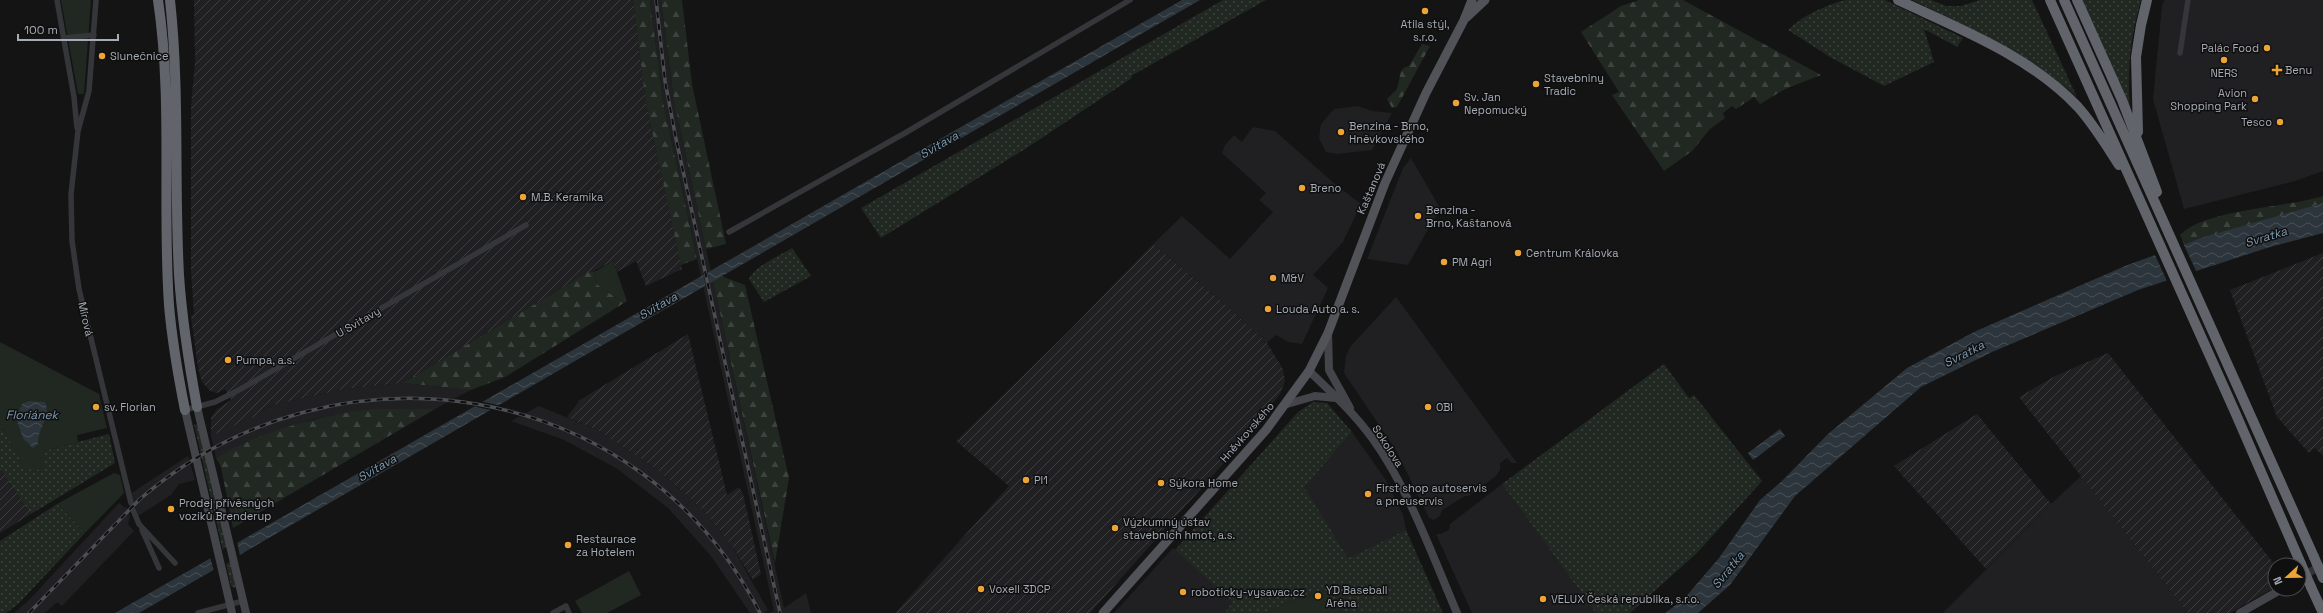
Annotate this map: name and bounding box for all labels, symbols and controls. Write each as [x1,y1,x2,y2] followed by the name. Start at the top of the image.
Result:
[1420,6,1430,16] marker: Atila stýl, s.r.o.
[18,16,118,42] scale bar
[1400,17,1450,44] place label: Atila stýl, s.r.o.
[24,22,58,38] text: 100 m
[2201,41,2259,55] place label: Palác Food
[2262,43,2272,53] marker: Palác Food
[110,49,169,63] place label: Slunečnice
[97,51,107,61] marker: Slunečnice
[2219,55,2229,65] marker: NERS
[2285,63,2312,77] place label: Benu
[2272,65,2282,75] marker: Benu
[2210,66,2238,80] place label: NERS
[1544,71,1604,98] place label: Stavebniny Tradic
[1531,79,1541,89] marker: Stavebniny Tradic
[2170,86,2247,113] place label: Avion Shopping Park
[1464,90,1527,117] place label: Sv. Jan Nepomucký
[2250,94,2260,104] marker: Avion Shopping Park
[1451,98,1461,108] marker: Sv. Jan Nepomucký
[2241,115,2272,129] place label: Tesco
[2275,117,2285,127] marker: Tesco
[1349,119,1429,146] place label: Benzina - Brno, Hněvkovského
[1336,127,1346,137] marker: Benzina - Brno, Hněvkovského
[917,128,961,162] water label: Svitava
[1354,159,1389,216] street label: Kaštanová
[1310,181,1341,195] place label: Breno
[1297,183,1307,193] marker: Breno
[531,190,604,204] place label: M.B. Keramika
[518,192,528,202] marker: M.B. Keramika
[1426,203,1512,230] place label: Benzina - Brno, Kaštanová
[1413,211,1423,221] marker: Benzina - Brno, Kaštanová
[2243,223,2289,251] water label: Svratka
[1526,246,1619,260] place label: Centrum Královka
[1513,248,1523,258] marker: Centrum Královka
[1452,255,1492,269] place label: PM Agri
[1439,257,1449,267] marker: PM Agri
[1281,271,1304,285] place label: M&V
[1268,273,1278,283] marker: M&V
[636,289,680,323] water label: Svitava
[75,300,97,338] street label: Mírová
[1276,302,1360,316] place label: Louda Auto a. s.
[333,304,383,340] street label: U Svitavy
[1263,304,1273,314] marker: Louda Auto a. s.
[1941,337,1987,371] water label: Svratka
[236,353,295,367] place label: Pumpa, a.s.
[223,355,233,365] marker: Pumpa, a.s.
[1217,399,1277,465] street label: Hněvkovského
[104,400,156,414] place label: sv. Florian
[1436,400,1453,414] place label: OBI
[91,402,101,412] marker: sv. Florian
[1423,402,1433,412] marker: OBI
[6,407,60,423] water label: Floriánek
[1369,422,1407,470] street label: Sokolova
[355,451,399,485] water label: Svitava
[1034,473,1048,487] place label: PI1
[1021,475,1031,485] marker: PI1
[1169,476,1238,490] place label: Sýkora Home
[1156,478,1166,488] marker: Sýkora Home
[1376,481,1487,508] place label: First shop autoservis a pneuservis
[1363,489,1373,499] marker: First shop autoservis a pneuservis
[179,496,274,523] place label: Prodej přívěsných vozíků Brenderup
[166,504,176,514] marker: Prodej přívěsných vozíků Brenderup
[1123,515,1236,542] place label: Výzkumný ústav stavebních hmot, a.s.
[1110,523,1120,533] marker: Výzkumný ústav stavebních hmot, a.s.
[576,532,636,559] place label: Restaurace za Hotelem
[563,540,573,550] marker: Restaurace za Hotelem
[1708,548,1748,592] water label: Svratka
[2267,557,2307,597] north arrow
[2270,575,2286,587] text: N
[989,582,1051,596] place label: Voxell 3DCP
[1326,583,1388,610] place label: YD Baseball Aréna
[976,584,986,594] marker: Voxell 3DCP
[1191,585,1305,599] place label: roboticky-vysavac.cz
[1178,587,1188,597] marker: roboticky-vysavac.cz
[1313,591,1323,601] marker: YD Baseball Aréna
[1551,592,1700,606] place label: VELUX Česká republika, s.r.o.
[1538,594,1548,604] marker: VELUX Česká republika, s.r.o.

